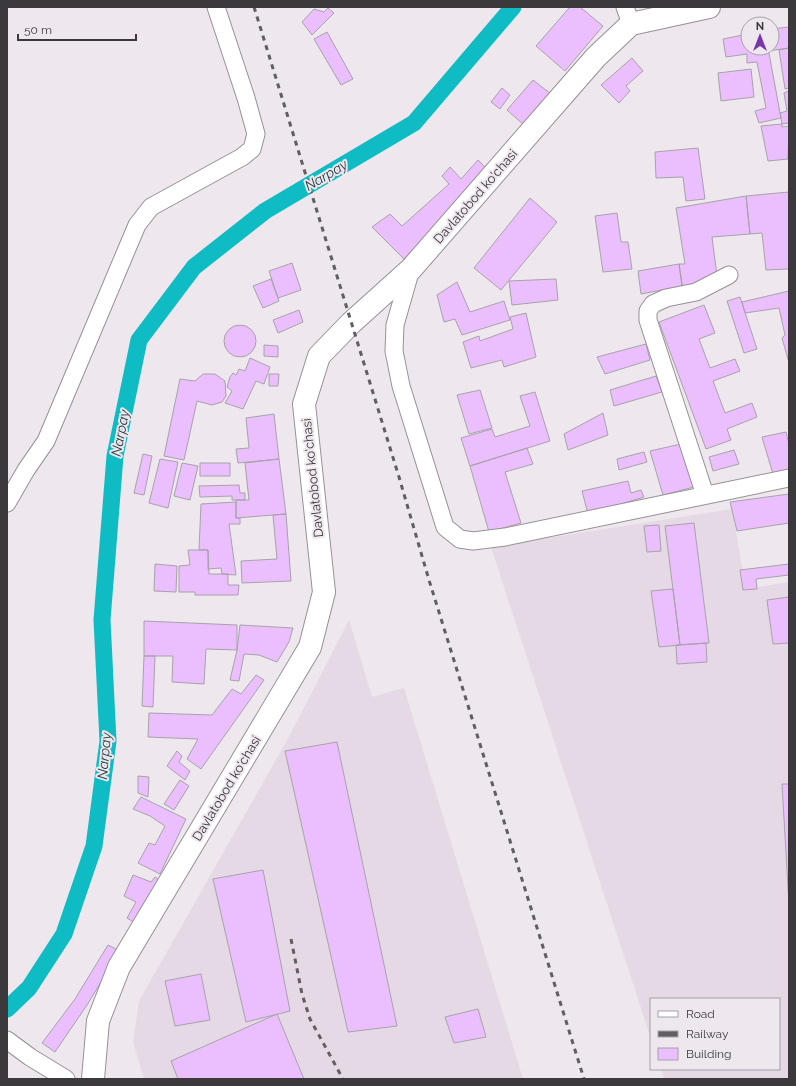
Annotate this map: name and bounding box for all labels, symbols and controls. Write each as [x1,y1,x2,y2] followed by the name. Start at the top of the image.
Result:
[18,16,136,42] scale bar
[740,16,780,56] north arrow
[756,20,764,33] text: N
[24,23,52,37] text: 50 m
[430,146,520,246] street label: Davlatobod ko'chasi
[302,155,351,194] water label: Narpay
[108,407,133,458] water label: Narpay
[299,418,326,538] street label: Davlatobod ko'chasi
[94,731,114,780] water label: Narpay
[189,733,264,843] street label: Davlatobod ko'chasi
[650,998,780,1070] legend
[686,1007,715,1021] text: Road
[686,1027,729,1041] text: Railway
[686,1047,732,1061] text: Building

